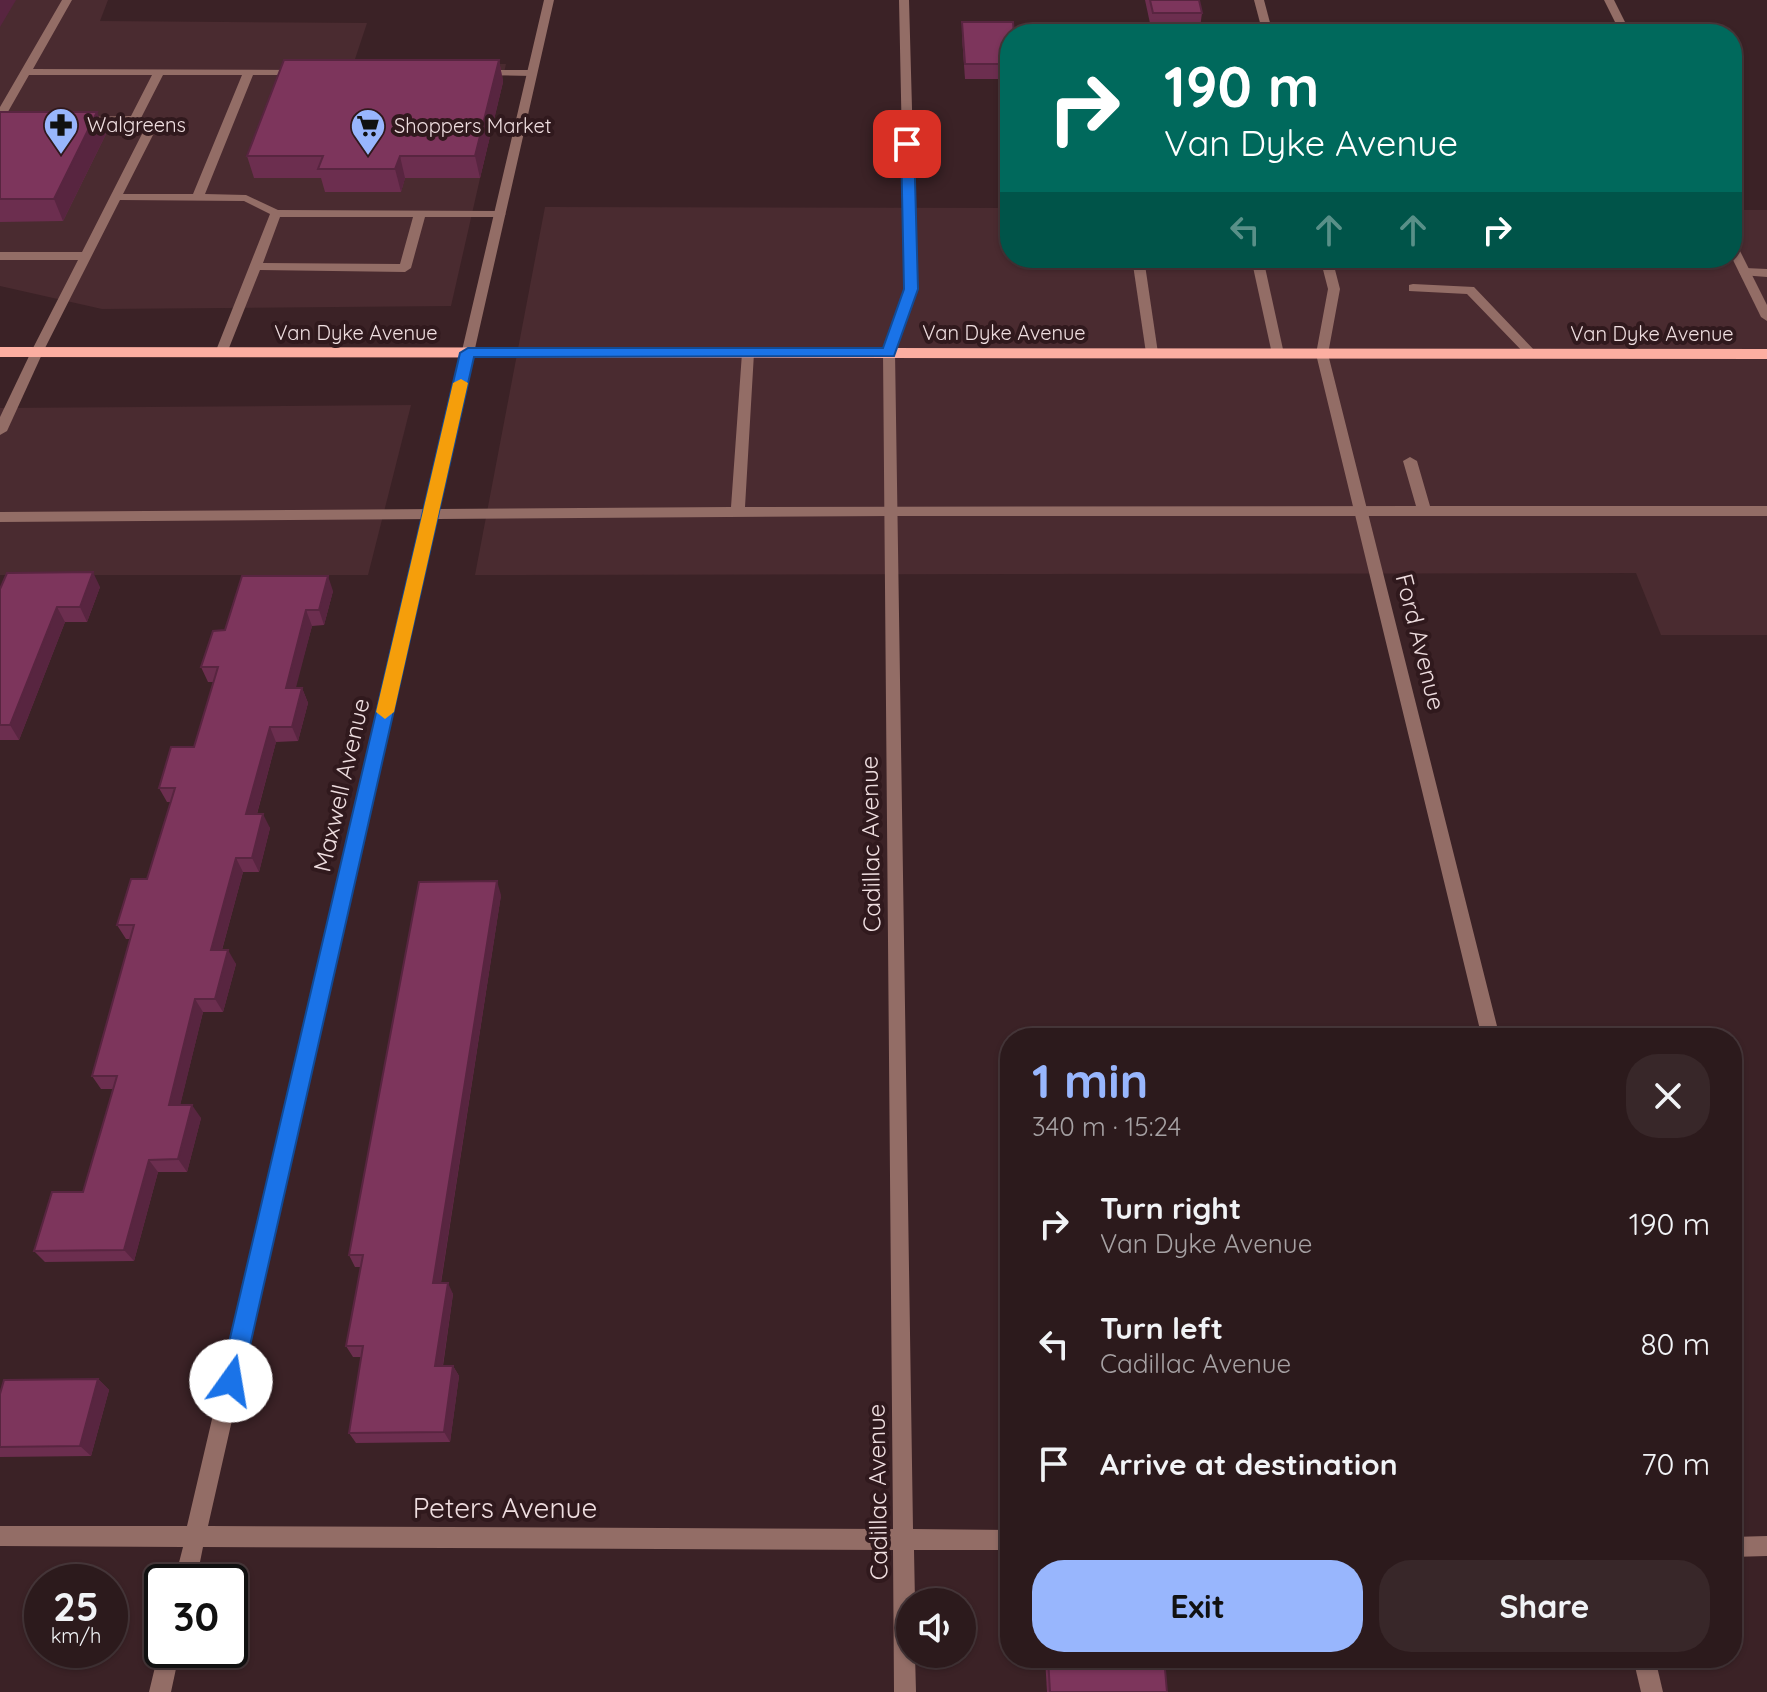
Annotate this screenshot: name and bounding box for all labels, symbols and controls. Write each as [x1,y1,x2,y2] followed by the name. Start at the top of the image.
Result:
[1164,51,1319,121] text: 190 m
[1032,56,1136,160] icon: right
[42,106,80,156] pharmacy icon: Walgreens
[349,107,387,157] supermarket icon: Shoppers Market
[873,110,941,178] pin
[87,112,186,137] place label: Walgreens
[394,113,552,138] place label: Shoppers Market
[1164,120,1458,165] text: Van Dyke Avenue
[885,122,929,166] icon: arrive
[1223,208,1267,252] icon: left
[1307,208,1351,252] icon: ahead
[1391,208,1435,252] icon: ahead
[1475,208,1519,252] icon: right
[274,320,438,345] street label: Van Dyke Avenue
[922,320,1086,345] street label: Van Dyke Avenue
[1570,321,1734,346] street label: Van Dyke Avenue
[1390,570,1452,713] street label: Ford Avenue
[306,695,376,875] street label: Maxwell Avenue
[853,755,887,933] street label: Cadillac Avenue
[1032,1050,1148,1110] text: 1 min
[1626,1054,1710,1138] button: close
[1032,1110,1181,1143] text: 340 m · 15:24
[1100,1189,1241,1227] text: Turn right
[1032,1202,1076,1246] icon: right
[1629,1205,1710,1243] text: 190 m
[1100,1227,1312,1260] text: Van Dyke Avenue
[1100,1309,1223,1347] text: Turn left
[1032,1322,1076,1366] icon: left
[1640,1325,1710,1363] text: 80 m
[189,1339,273,1423] position arrow
[1100,1347,1291,1380] text: Cadillac Avenue
[860,1403,894,1581] street label: Cadillac Avenue
[1032,1442,1076,1486] icon: arrive
[1100,1445,1398,1483] text: Arrive at destination
[1641,1445,1710,1483] text: 70 m
[413,1490,597,1525] street label: Peters Avenue
[1032,1560,1363,1652] button: Exit
[1379,1560,1710,1652] button: Share
[144,1564,248,1668] speed limit sign: 30
[53,1581,99,1631] text: 25
[896,1588,976,1668] map controls
[896,1588,976,1668] button: sound
[51,1623,101,1648] text: km/h

